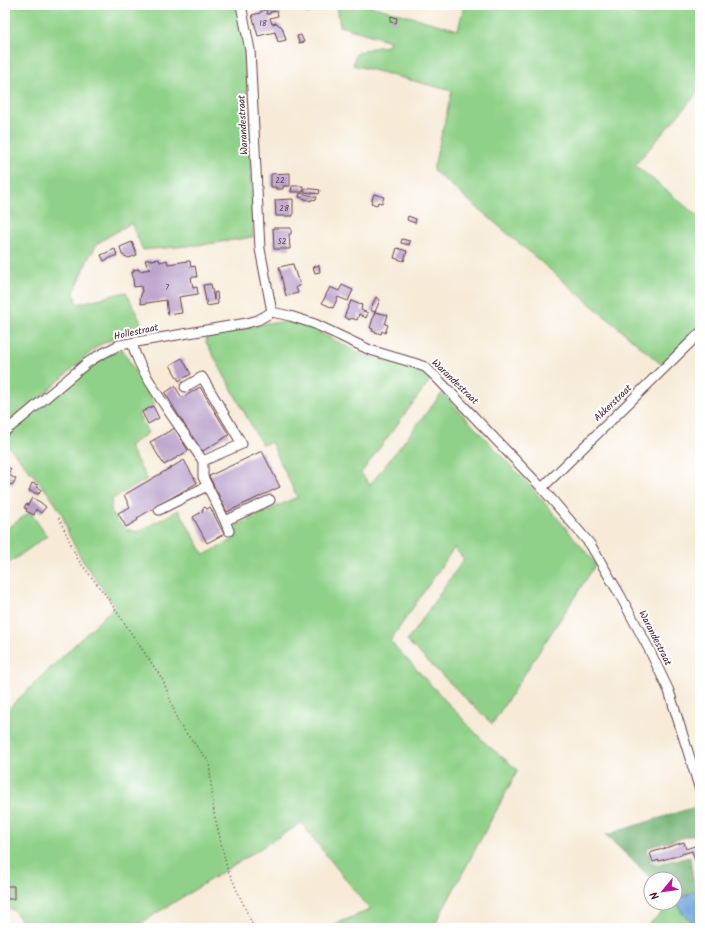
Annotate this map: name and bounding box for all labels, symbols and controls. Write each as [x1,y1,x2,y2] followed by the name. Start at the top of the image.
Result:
[259,17,267,30] house number: 18
[233,94,253,155] street label: Warandestraat
[275,174,285,187] house number: 22
[279,202,289,215] house number: 28
[278,235,287,248] house number: 52
[165,281,169,294] house number: 7
[112,319,160,345] street label: Hollestraat
[428,355,482,409] street label: Warandestraat
[590,381,636,425] street label: Akkerstraat
[634,608,676,668] street label: Warandestraat
[643,871,683,911] north arrow
[646,888,665,903] text: N

